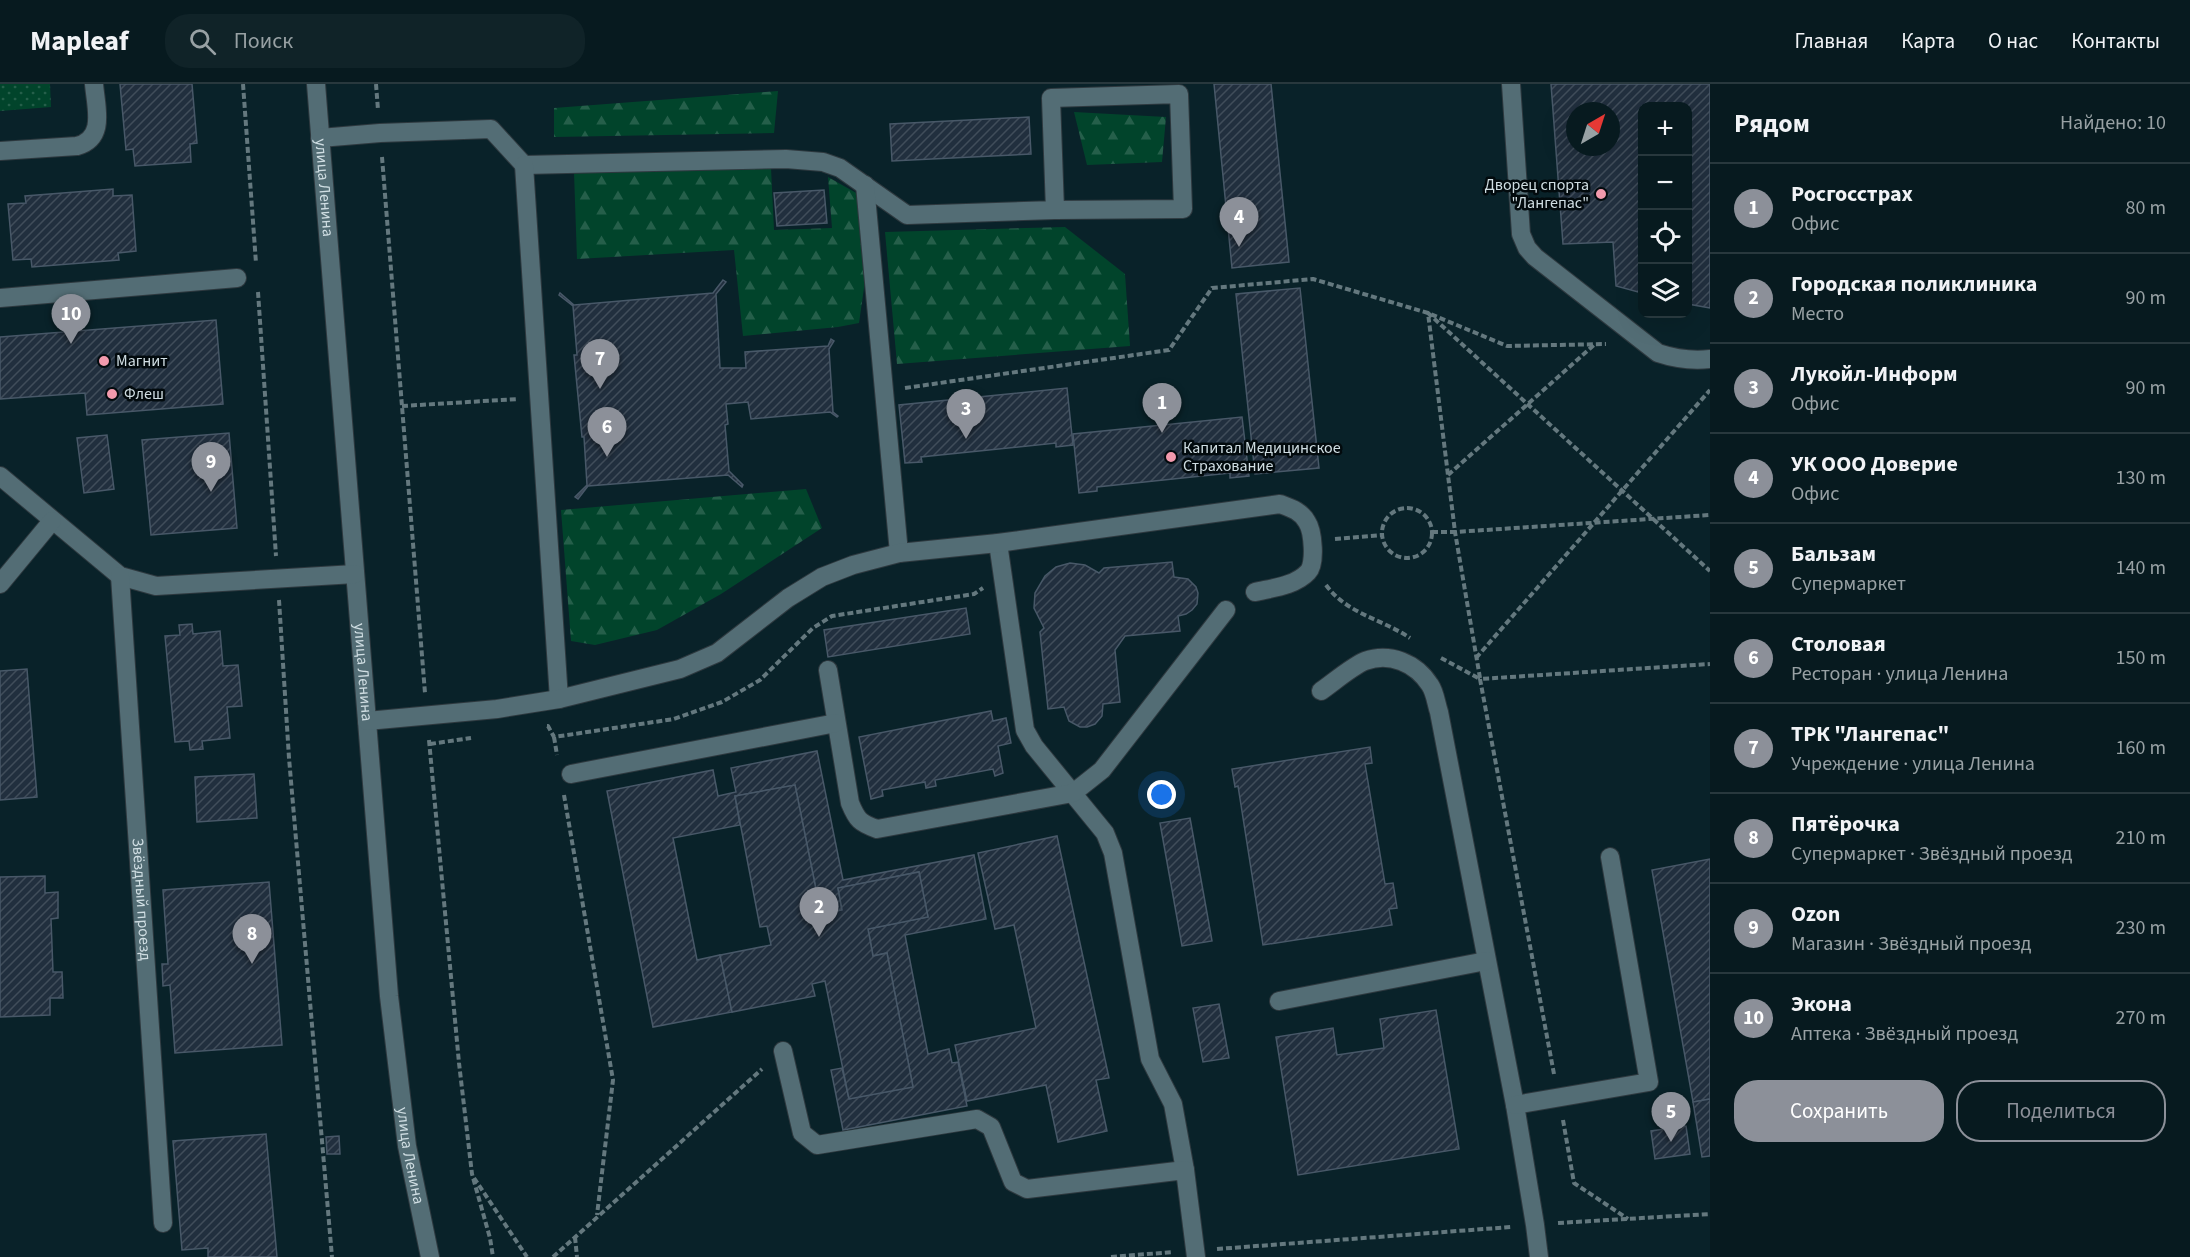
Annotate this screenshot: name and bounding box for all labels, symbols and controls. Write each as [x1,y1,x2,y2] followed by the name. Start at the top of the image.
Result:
[165,14,585,68] search box
[30,21,129,61] text: Mapleaf
[186,25,219,58] icon: search
[234,25,293,57] text: Поиск
[1795,26,1868,56] text: Главная
[1901,26,1955,56] text: Карта
[1988,26,2038,56] text: О нас
[2071,26,2160,56] text: Контакты
[1566,102,1620,156] north arrow
[1638,102,1692,318] map controls
[1638,102,1692,156] button: +
[1734,105,1810,142] text: Рядом
[2060,109,2166,137] text: Найдено: 10
[309,138,339,238] street label: улица Ленина
[1638,156,1692,210] button: −
[1484,174,1589,214] place label: Дворец спорта "Лангепас"
[1791,178,1913,210] text: Росгосстрах
[1594,187,1608,201] marker: Дворец спорта "Лангепас"
[1748,194,1759,222] text: 1
[2126,194,2166,222] text: 80 m
[1220,198,1258,247] pin: 4
[1638,210,1692,264] button: locate
[1791,210,1839,238] text: Офис
[1638,264,1692,318] button: layers
[1791,268,2037,300] text: Городская поликлиника
[1748,284,1759,312] text: 2
[2126,284,2166,312] text: 90 m
[52,294,90,344] pin: 10
[1791,300,1844,328] text: Место
[580,340,620,389] pin: 7
[116,350,168,372] place label: Магнит
[97,354,111,368] marker: Магнит
[1791,358,1958,390] text: Лукойл-Информ
[1748,374,1759,402] text: 3
[2126,374,2166,402] text: 90 m
[124,383,164,405] place label: Флеш
[1142,384,1182,433] pin: 1
[105,387,119,401] marker: Флеш
[946,390,986,439] pin: 3
[1791,390,1839,418] text: Офис
[588,408,626,457] pin: 6
[1183,437,1341,477] place label: Капитал Медицинское Страхование
[192,442,230,492] pin: 9
[1791,448,1958,480] text: УК ООО Доверие
[1164,450,1178,464] marker: Капитал Медицинское Страхование
[1748,464,1759,492] text: 4
[2116,464,2166,492] text: 130 m
[1791,480,1839,508] text: Офис
[1791,538,1876,570] text: Бальзам
[1748,554,1759,582] text: 5
[2116,554,2166,582] text: 140 m
[1791,570,1906,598] text: Супермаркет
[348,622,378,722] street label: улица Ленина
[1791,628,1886,660] text: Столовая
[1748,644,1759,672] text: 6
[2116,644,2166,672] text: 150 m
[1791,660,2008,688] text: Ресторан · улица Ленина
[1791,718,1949,750] text: ТРК "Лангепас"
[1748,734,1759,762] text: 7
[2116,734,2166,762] text: 160 m
[1791,750,2035,778] text: Учреждение · улица Ленина
[1147,780,1176,809] your location
[1791,808,1900,840] text: Пятёрочка
[1748,824,1759,852] text: 8
[2116,824,2166,852] text: 210 m
[126,837,157,962] street label: Звёздный проезд
[1791,840,2072,868] text: Супермаркет · Звёздный проезд
[800,888,838,937] pin: 2
[1791,898,1840,930] text: Ozon
[232,914,272,964] pin: 8
[1748,914,1759,942] text: 9
[2116,914,2166,942] text: 230 m
[1791,930,2031,958] text: Магазин · Звёздный проезд
[1791,988,1852,1020] text: Экона
[1743,1004,1764,1032] text: 10
[2116,1004,2166,1032] text: 270 m
[1791,1020,2018,1048] text: Аптека · Звёздный проезд
[1734,1080,1944,1142] button: Сохранить
[1956,1080,2166,1142] button: Поделиться
[1652,1092,1690,1142] pin: 5
[391,1106,430,1206] street label: улица Ленина

